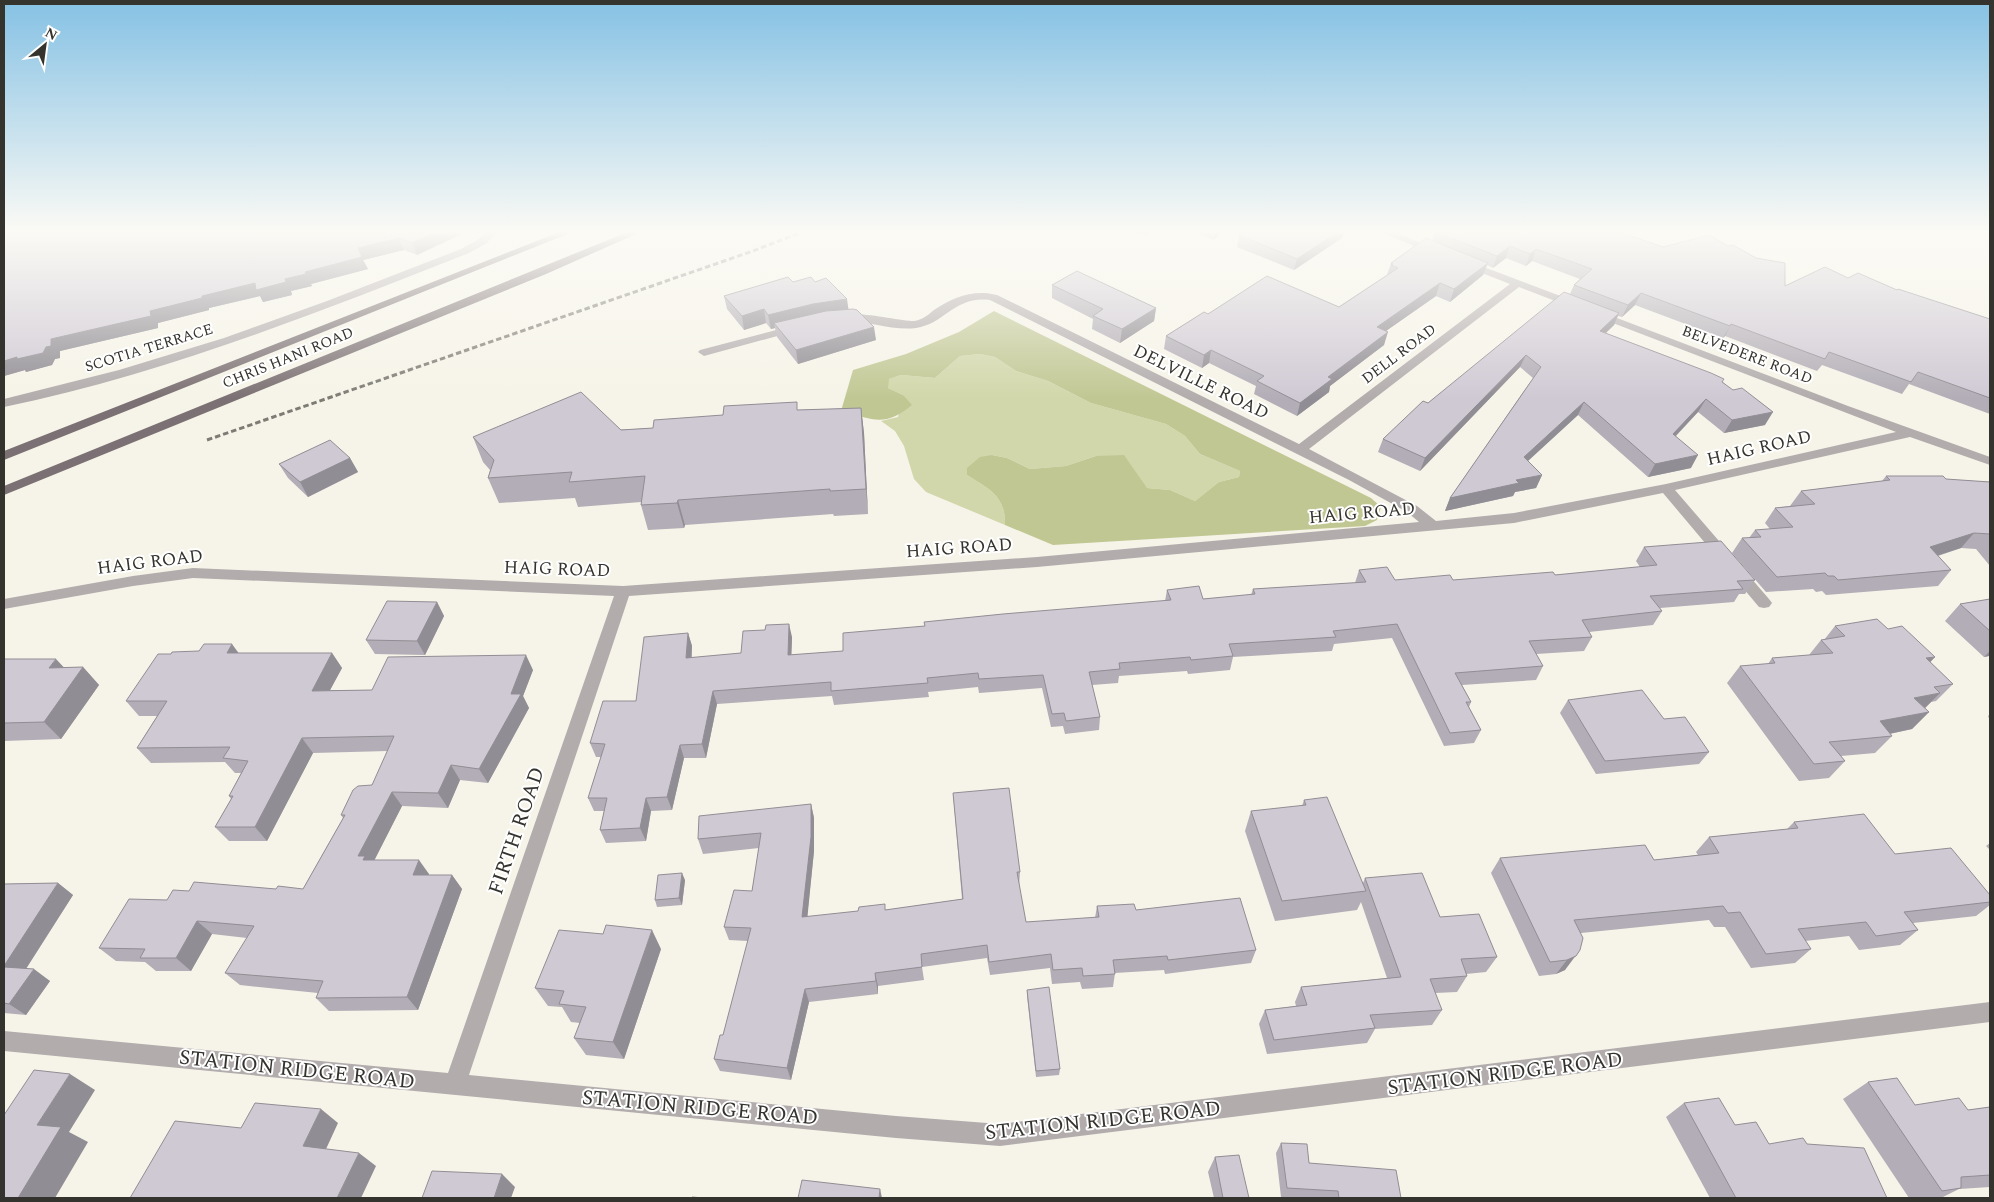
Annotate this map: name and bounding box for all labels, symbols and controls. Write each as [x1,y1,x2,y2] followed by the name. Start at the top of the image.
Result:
[20,20,70,70] north arrow
[41,22,61,46] text: N
[82,318,216,378] street label: SCOTIA TERRACE
[1357,318,1441,390] street label: DELL ROAD
[1678,319,1816,391] street label: BELVEDERE ROAD
[219,321,357,395] street label: CHRIS HANI ROAD
[1128,337,1274,427] street label: DELVILLE ROAD
[1704,423,1814,473] street label: HAIG ROAD
[1308,495,1416,531] street label: HAIG ROAD
[905,531,1013,565] street label: HAIG ROAD
[95,542,205,582] street label: HAIG ROAD
[503,554,611,584] street label: HAIG ROAD
[480,763,554,899] street label: FIRTH ROAD
[177,1042,417,1098] street label: STATION RIDGE ROAD
[1385,1044,1625,1104] street label: STATION RIDGE ROAD
[581,1082,819,1134] street label: STATION RIDGE ROAD
[983,1093,1223,1149] street label: STATION RIDGE ROAD

